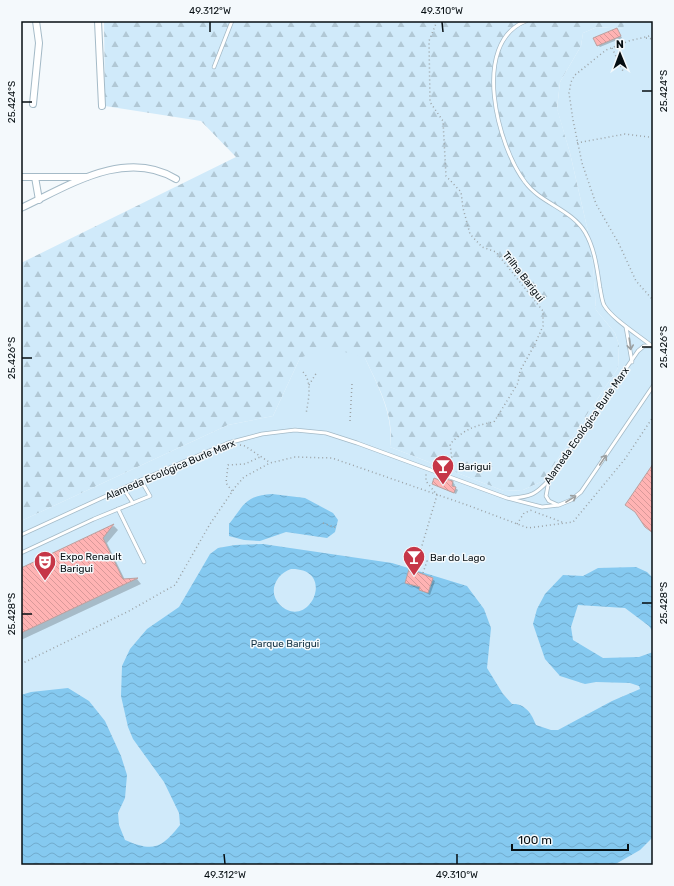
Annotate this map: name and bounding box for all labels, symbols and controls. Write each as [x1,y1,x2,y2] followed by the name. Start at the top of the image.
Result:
[189,5,231,17] text: 49.312°W
[421,5,463,17] text: 49.310°W
[600,34,640,74] north arrow
[616,38,624,51] text: N
[658,70,670,112] text: 25.424°S
[6,81,18,123] text: 25.424°S
[500,249,547,304] street label: Trilha Barigui
[658,326,670,368] text: 25.426°S
[6,337,18,379] text: 25.426°S
[626,337,634,350] one-way arrow
[542,364,632,486] street label: Alameda Ecológica Burle Marx
[104,437,238,503] street label: Alameda Ecológica Burle Marx
[430,453,456,486] bar icon: Barigui
[599,454,607,465] one-way arrow
[458,461,491,473] place label: Barigui
[565,495,576,503] one-way arrow
[401,544,427,577] bar icon: Bar do Lago
[32,549,58,582] theatre icon: Expo Renault Barigui
[60,551,122,575] place label: Expo Renault Barigui
[430,552,485,564] place label: Bar do Lago
[658,582,670,624] text: 25.428°S
[6,593,18,635] text: 25.428°S
[251,638,319,650] park label: Parque Barigui
[512,826,628,852] scale bar
[518,833,552,847] text: 100 m
[204,869,246,881] text: 49.312°W
[436,869,478,881] text: 49.310°W

